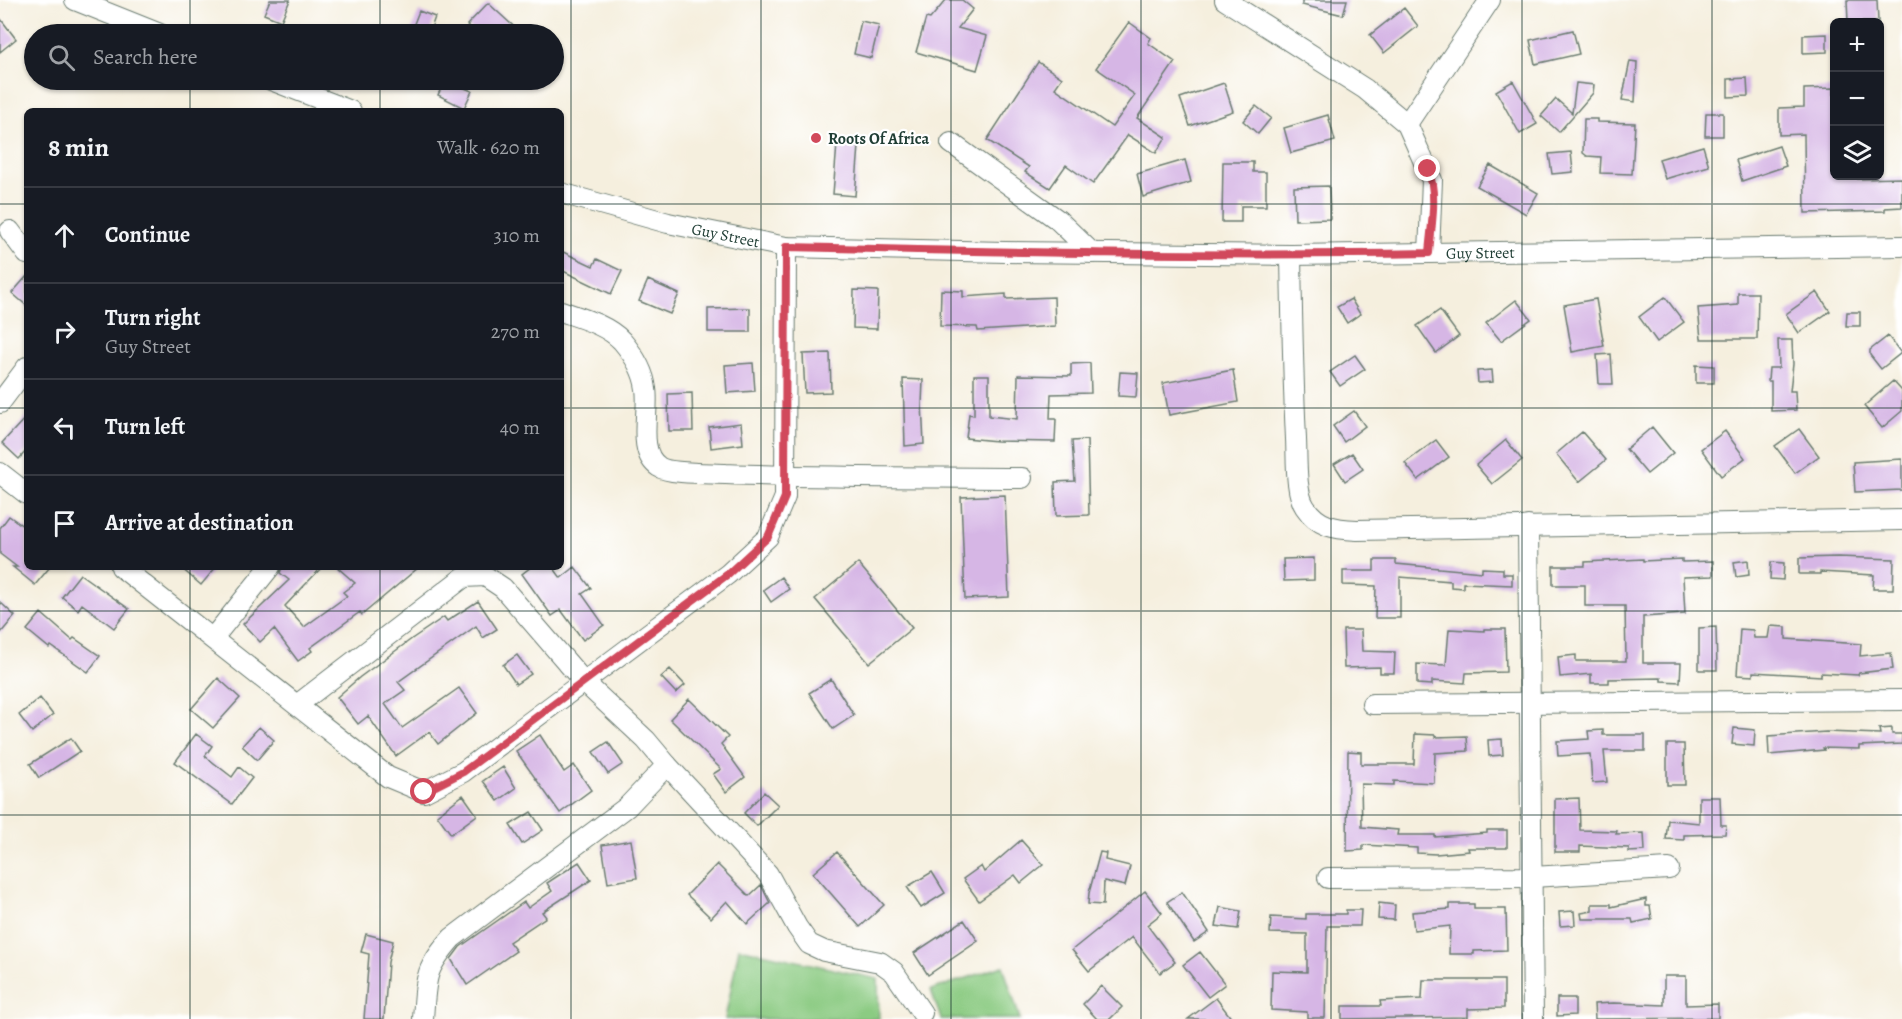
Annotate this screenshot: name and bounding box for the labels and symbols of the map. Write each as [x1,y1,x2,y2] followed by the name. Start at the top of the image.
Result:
[828,128,929,150] place label: Roots Of Africa
[809,131,823,145] marker: Roots Of Africa
[1414,155,1440,181] route end
[690,218,761,253] street label: Guy Street
[1446,242,1515,265] street label: Guy Street
[410,778,436,804] route start

